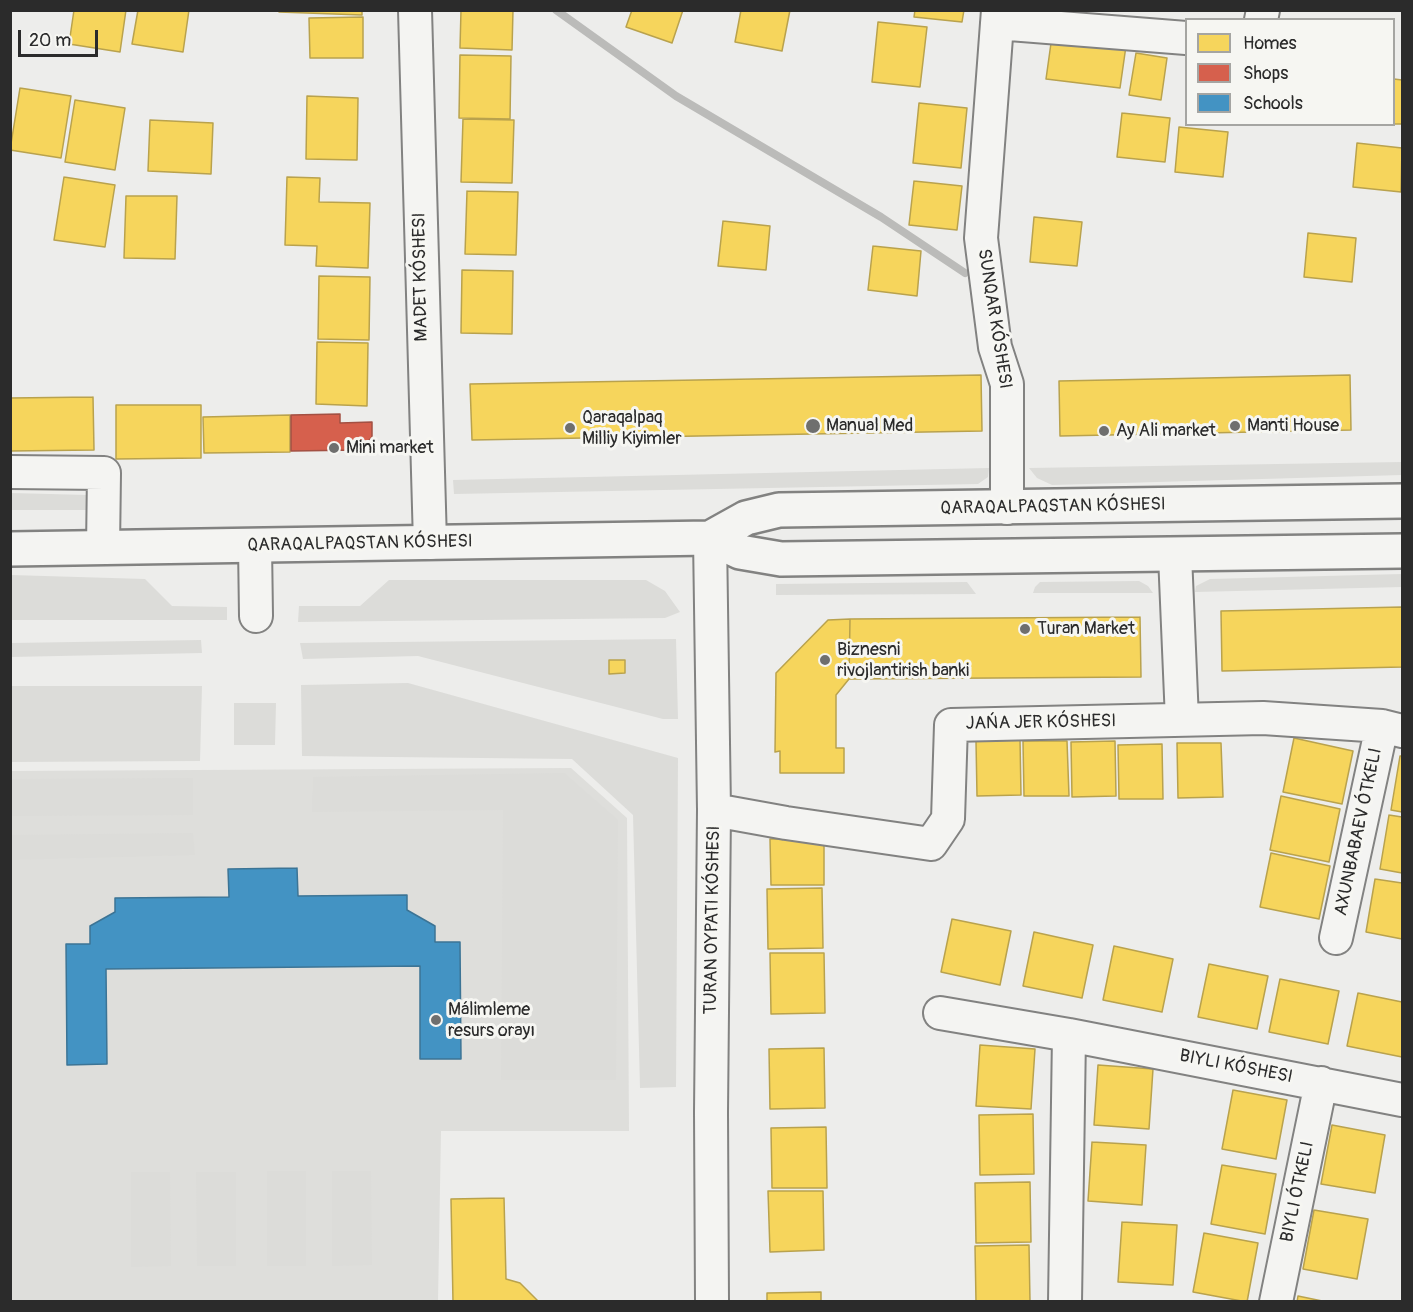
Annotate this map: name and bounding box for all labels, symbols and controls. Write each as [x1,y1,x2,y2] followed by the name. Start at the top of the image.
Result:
[21,18,100,56] scale bar
[1185,18,1395,126] legend
[29,29,71,52] text: 20 m
[1243,32,1296,55] text: Homes
[1243,62,1288,85] text: Shops
[1243,92,1303,115] text: Schools
[409,212,433,342] street label: MADET KÓSHESI
[972,247,1016,391] street label: SUNQAR KÓSHESI
[582,407,682,450] place label: Qaraqalpaq Milliy Kiyimler
[826,415,913,437] place label: Manual Med
[1247,415,1339,437] place label: Manti House
[804,417,822,435] marker: Manual Med
[1228,419,1242,433] marker: Manti House
[1116,420,1216,442] place label: Ay Ali market
[563,421,577,435] marker: Qaraqalpaq Milliy Kiyimler
[1097,424,1111,438] marker: Ay Ali market
[346,437,434,459] place label: Mini market
[327,441,341,455] marker: Mini market
[940,494,1166,520] street label: QARAQALPAQSTAN KÓSHESI
[247,531,473,557] street label: QARAQALPAQSTAN KÓSHESI
[1037,618,1135,640] place label: Turan Market
[1018,622,1032,636] marker: Turan Market
[837,639,969,682] place label: Biznesni rivojlantirish banki
[818,653,832,667] marker: Biznesni rivojlantirish banki
[966,711,1116,735] street label: JAŃA JER KÓSHESI
[1331,746,1387,918] street label: AXUNBABAEV ÓTKELI
[701,825,725,1015] street label: TURAN OYPATI KÓSHESI
[448,999,535,1042] place label: Málimleme resurs orayı
[429,1013,443,1027] marker: Málimleme resurs orayı
[1178,1045,1294,1089] street label: BIYLI KÓSHESI
[1277,1140,1319,1244] street label: BIYLI ÓTKELI

